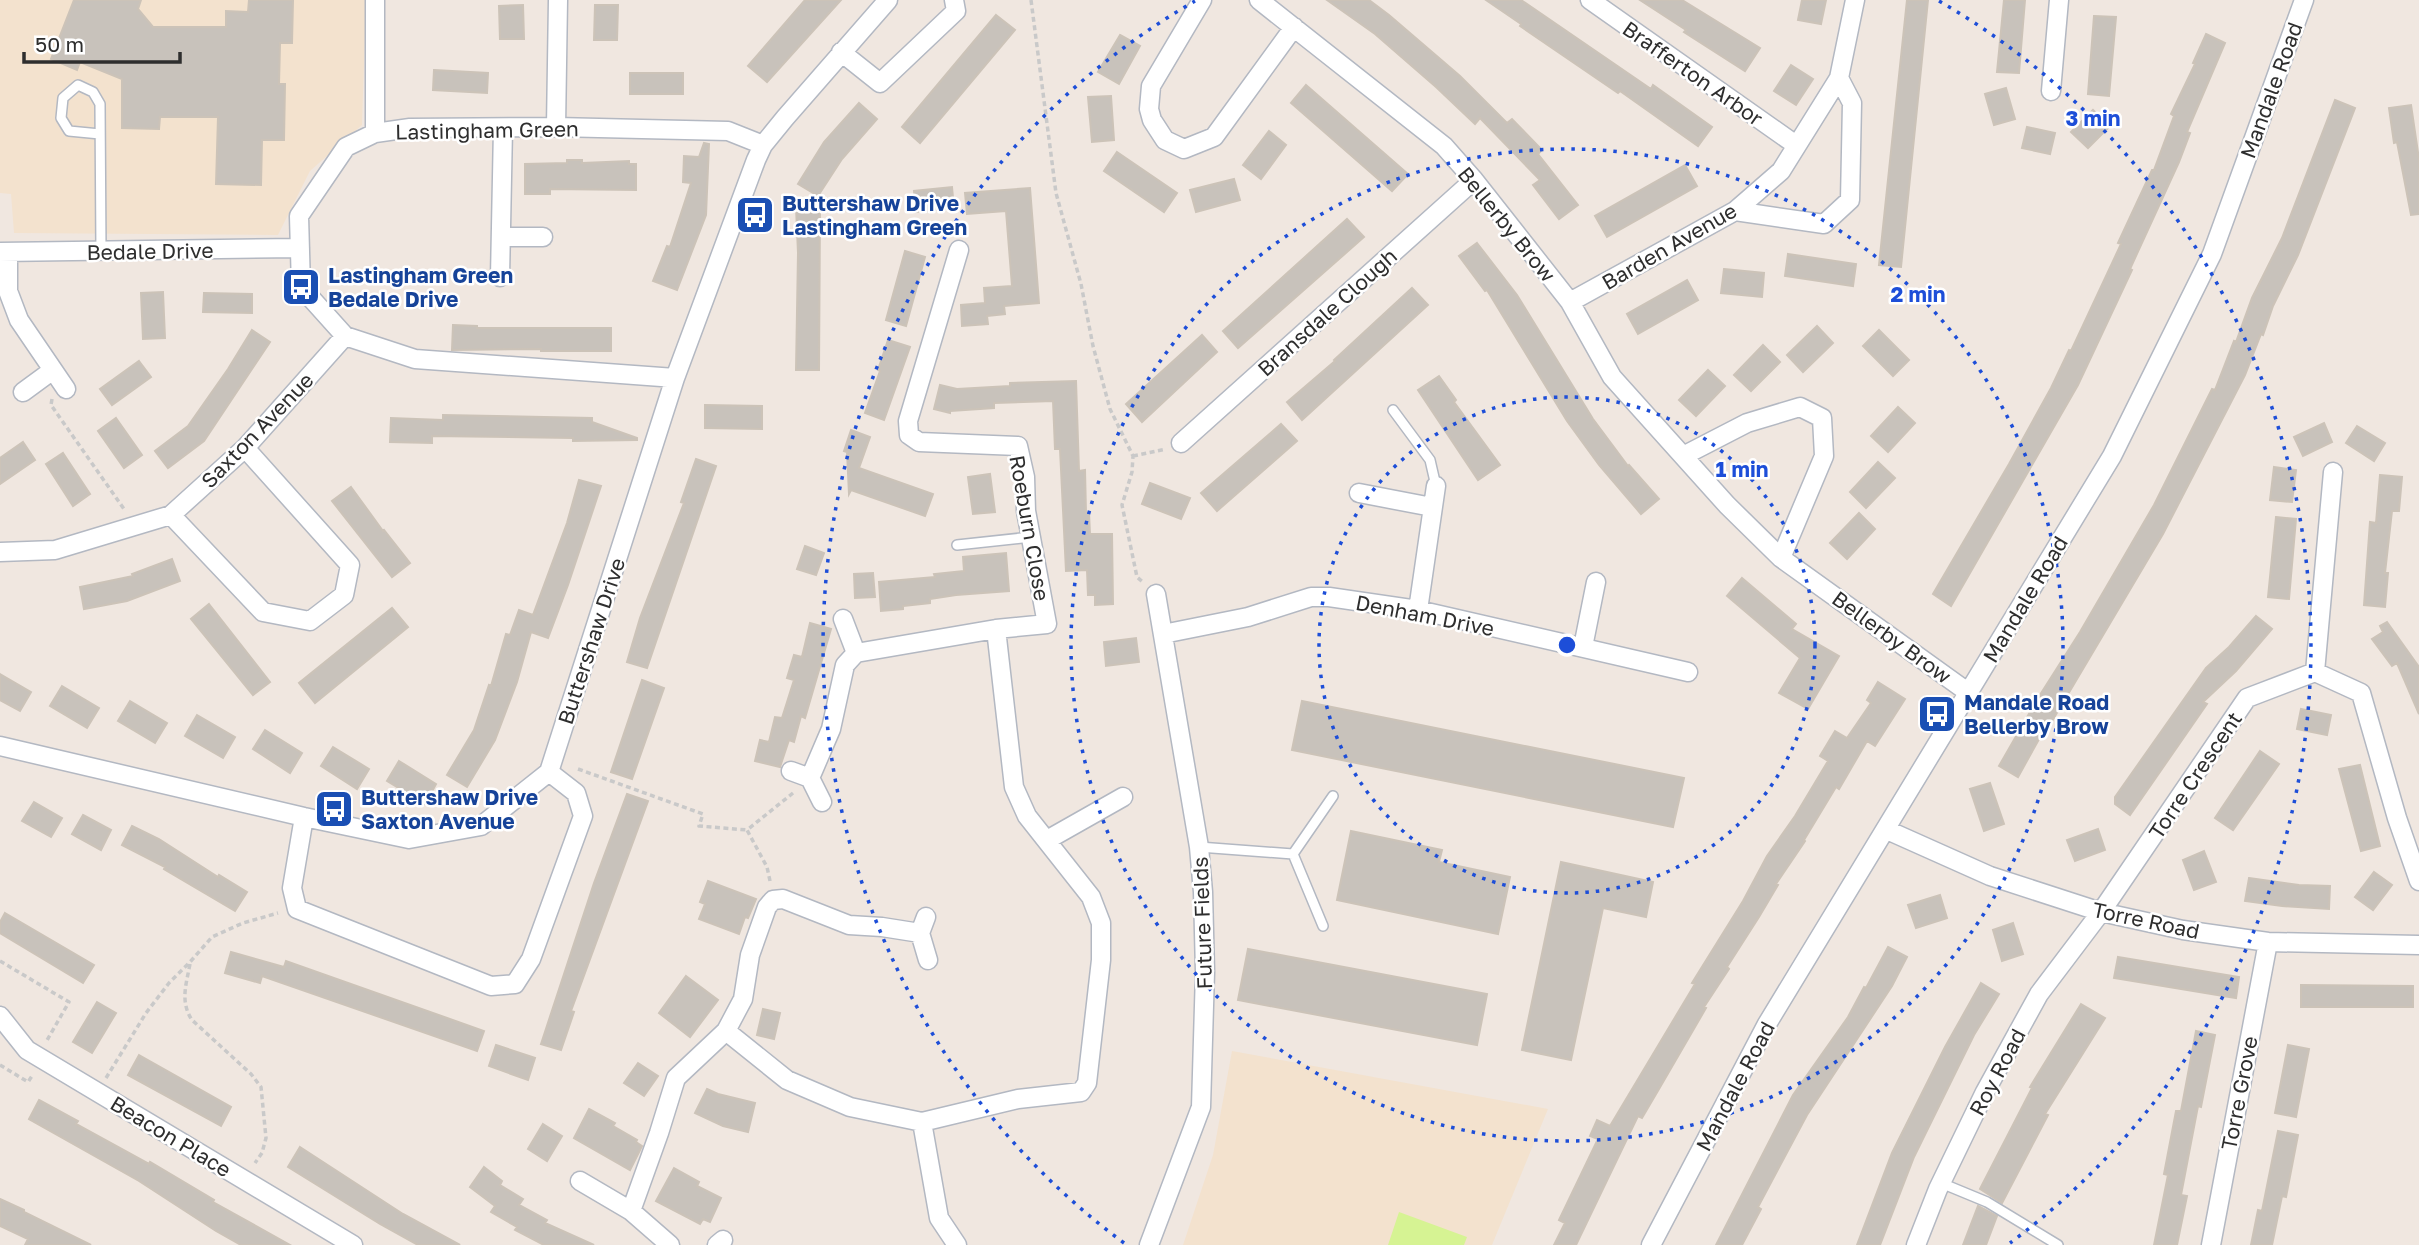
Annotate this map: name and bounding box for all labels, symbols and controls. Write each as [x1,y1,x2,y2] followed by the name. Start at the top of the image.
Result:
[1618,15,1768,131] street label: Brafferton Arbor
[2234,18,2308,162] street label: Mandale Road
[24,21,180,65] scale bar
[35,31,84,57] text: 50 m
[2066,105,2120,131] text: 3 min
[395,115,579,145] street label: Lastingham Green
[1453,161,1561,287] street label: Bellerby Brow
[782,190,967,240] place label: Buttershaw Drive Lastingham Green
[734,194,776,236] bus stop icon: Buttershaw Drive Lastingham Green
[1597,197,1741,295] street label: Barden Avenue
[86,237,214,265] street label: Bedale Drive
[1252,243,1402,381] street label: Bransdale Clough
[328,262,513,312] place label: Lastingham Green Bedale Drive
[280,266,322,308] bus stop icon: Lastingham Green Bedale Drive
[1891,281,1945,307] text: 2 min
[195,367,319,493] street label: Saxton Avenue
[1004,453,1056,603] street label: Roeburn Close
[1716,456,1768,482] text: 1 min
[1977,531,2073,667] street label: Mandale Road
[552,554,630,728] street label: Buttershaw Drive
[1827,585,1957,689] street label: Bellerby Brow
[1354,589,1496,641] street label: Denham Drive
[1555,633,1579,657] centre of rings
[1964,689,2109,739] place label: Mandale Road Bellerby Brow
[1916,693,1958,735] bus stop icon: Mandale Road Bellerby Brow
[2143,707,2247,843] street label: Torre Crescent
[361,784,538,834] place label: Buttershaw Drive Saxton Avenue
[313,788,355,830] bus stop icon: Buttershaw Drive Saxton Avenue
[1187,856,1217,990] street label: Future Fields
[2090,896,2202,944] street label: Torre Road
[1690,1017,1780,1155] street label: Mandale Road
[1963,1024,2031,1120] street label: Roy Road
[2215,1034,2263,1152] street label: Torre Grove
[106,1090,236,1182] street label: Beacon Place

